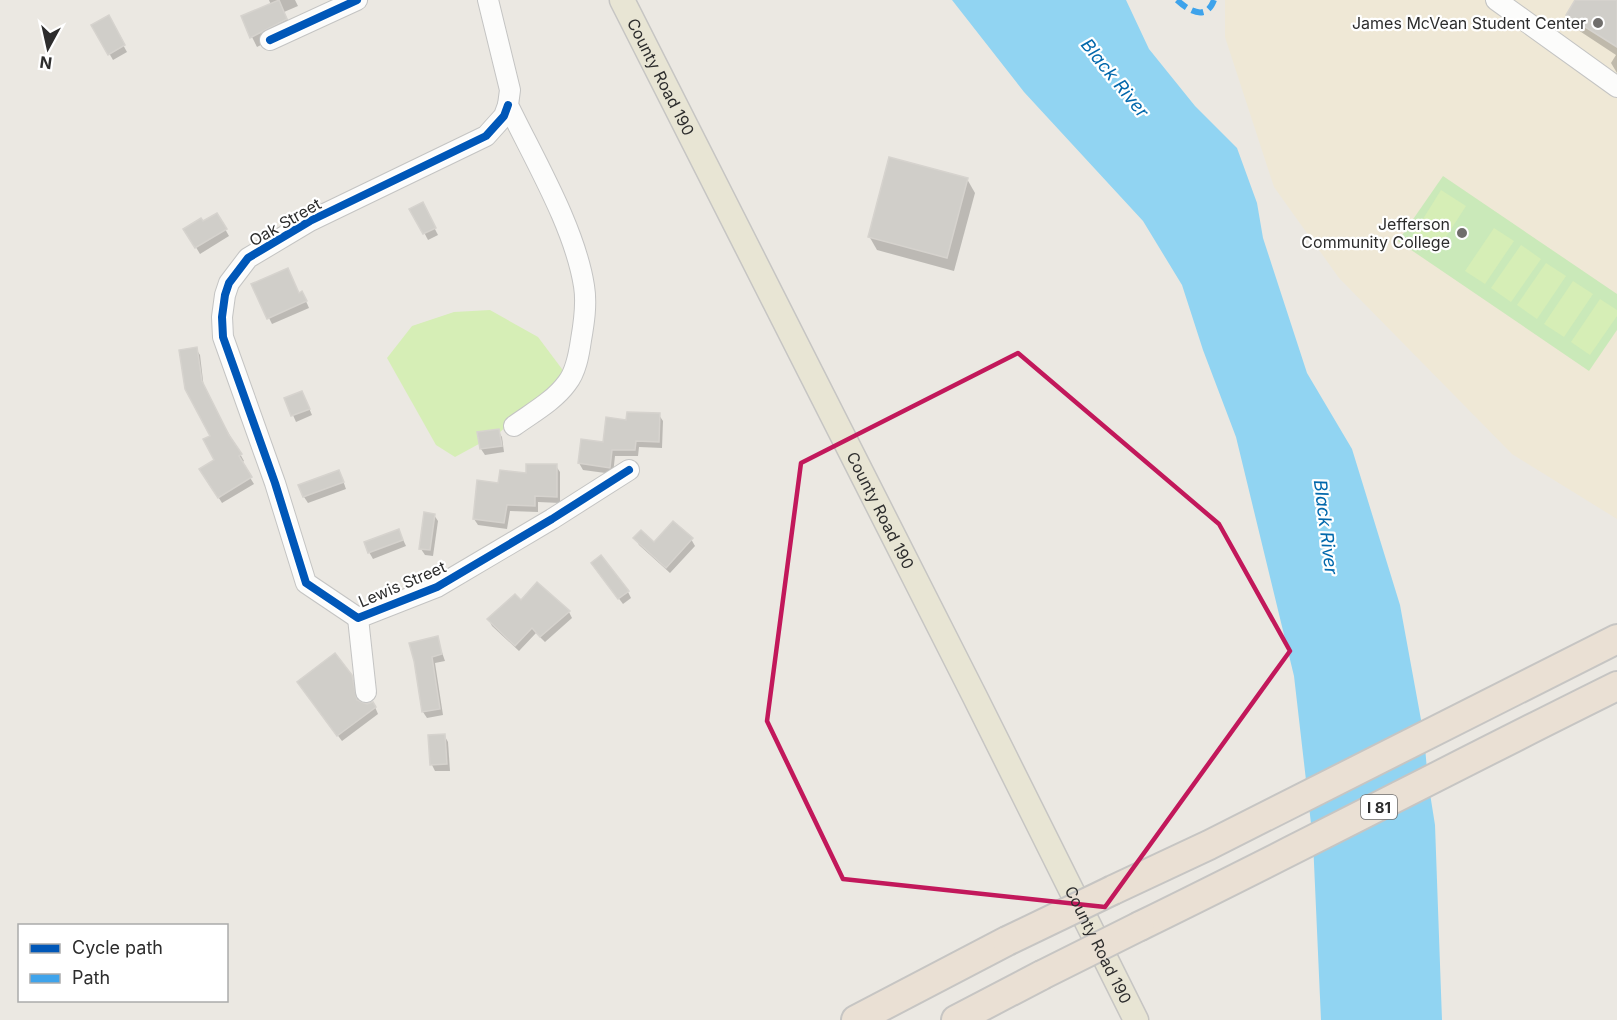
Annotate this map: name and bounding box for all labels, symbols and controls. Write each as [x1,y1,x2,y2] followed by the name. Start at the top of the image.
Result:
[1352,13,1586,33] place label: James McVean Student Center
[623,15,699,139] street label: County Road 190
[1591,16,1605,30] marker: James McVean Student Center
[18,18,78,78] north arrow
[1077,34,1154,123] water label: Black River
[38,52,53,74] text: N
[246,193,324,251] street label: Oak Street
[1301,214,1450,252] place label: Jefferson Community College
[1455,226,1469,240] marker: Jefferson Community College
[842,448,918,572] street label: County Road 190
[1310,478,1342,577] water label: Black River
[355,557,449,611] street label: Lewis Street
[1361,795,1397,819] road number: I 81
[1061,883,1136,1007] street label: County Road 190
[18,924,228,1002] legend
[72,937,163,958] text: Cycle path
[72,967,110,988] text: Path

